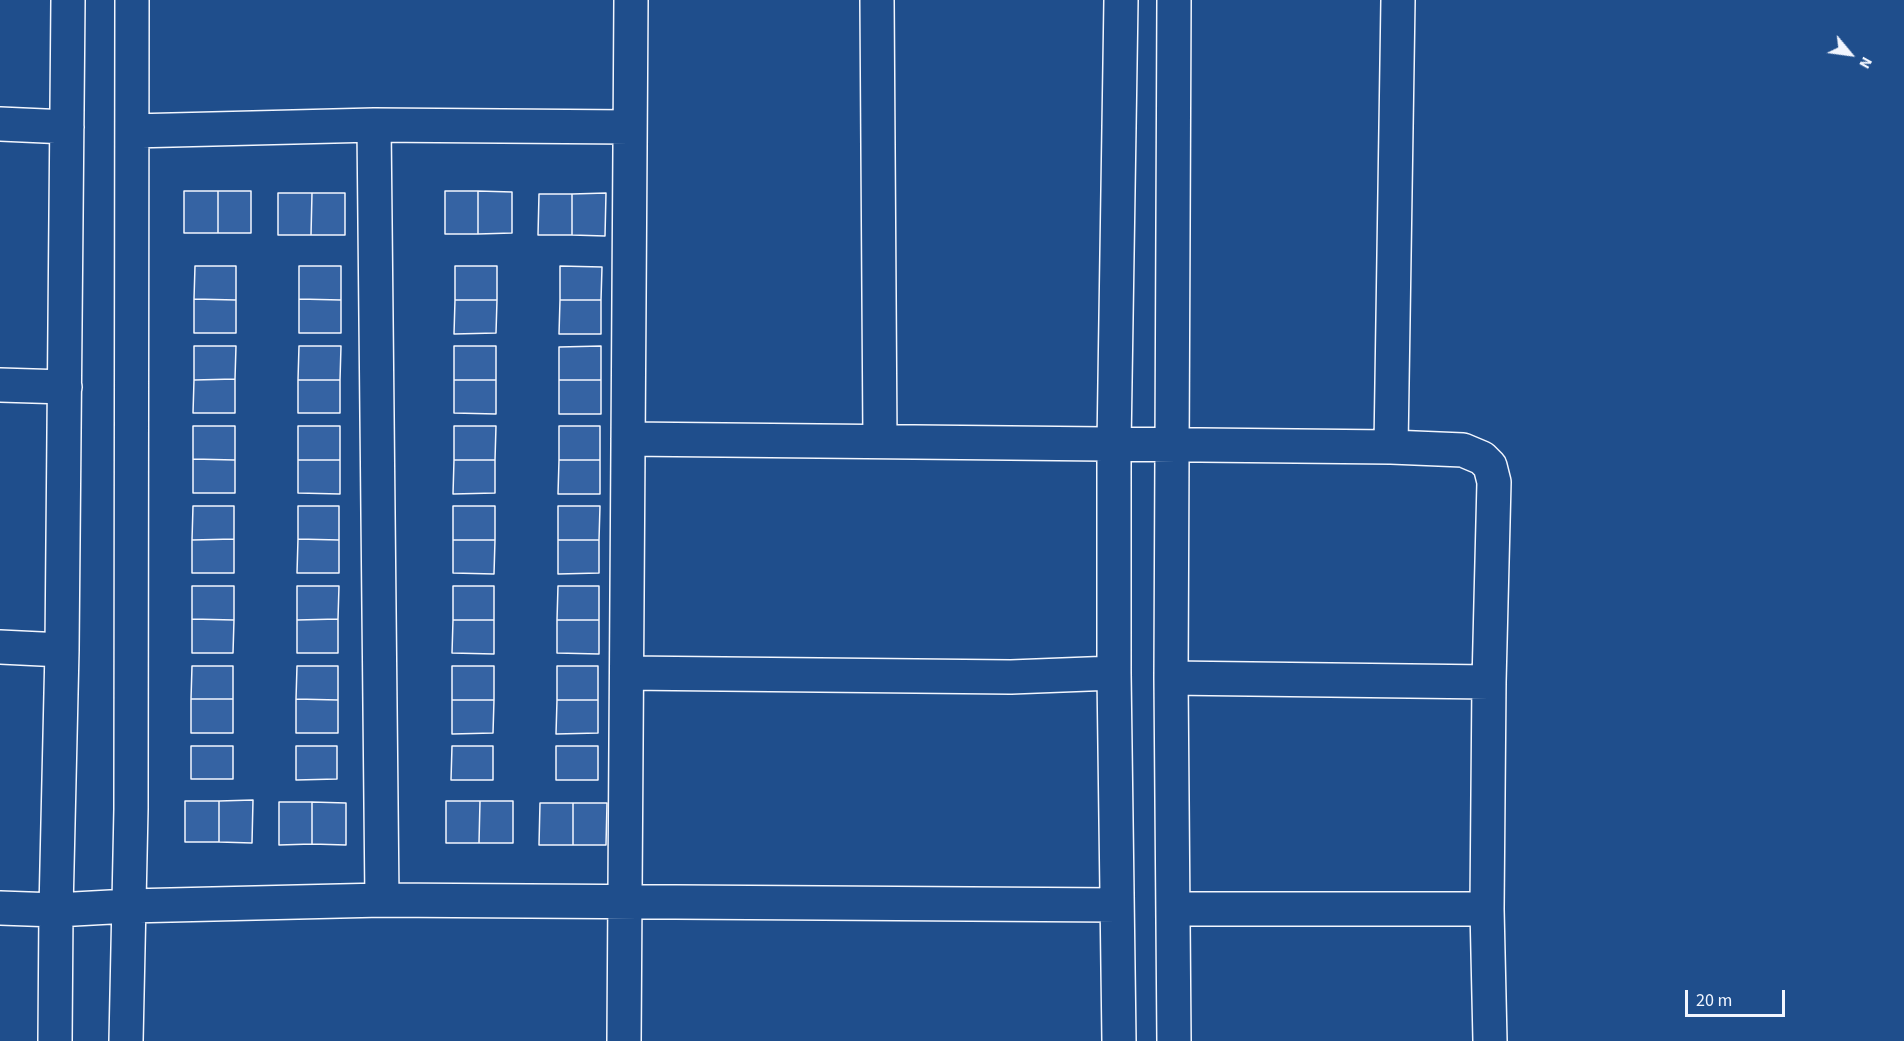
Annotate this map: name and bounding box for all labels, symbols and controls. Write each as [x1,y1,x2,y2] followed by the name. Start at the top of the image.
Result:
[1820,24,1880,84] north arrow
[1854,53,1878,73] text: N
[1688,978,1788,1016] scale bar
[1696,988,1732,1013] text: 20 m

